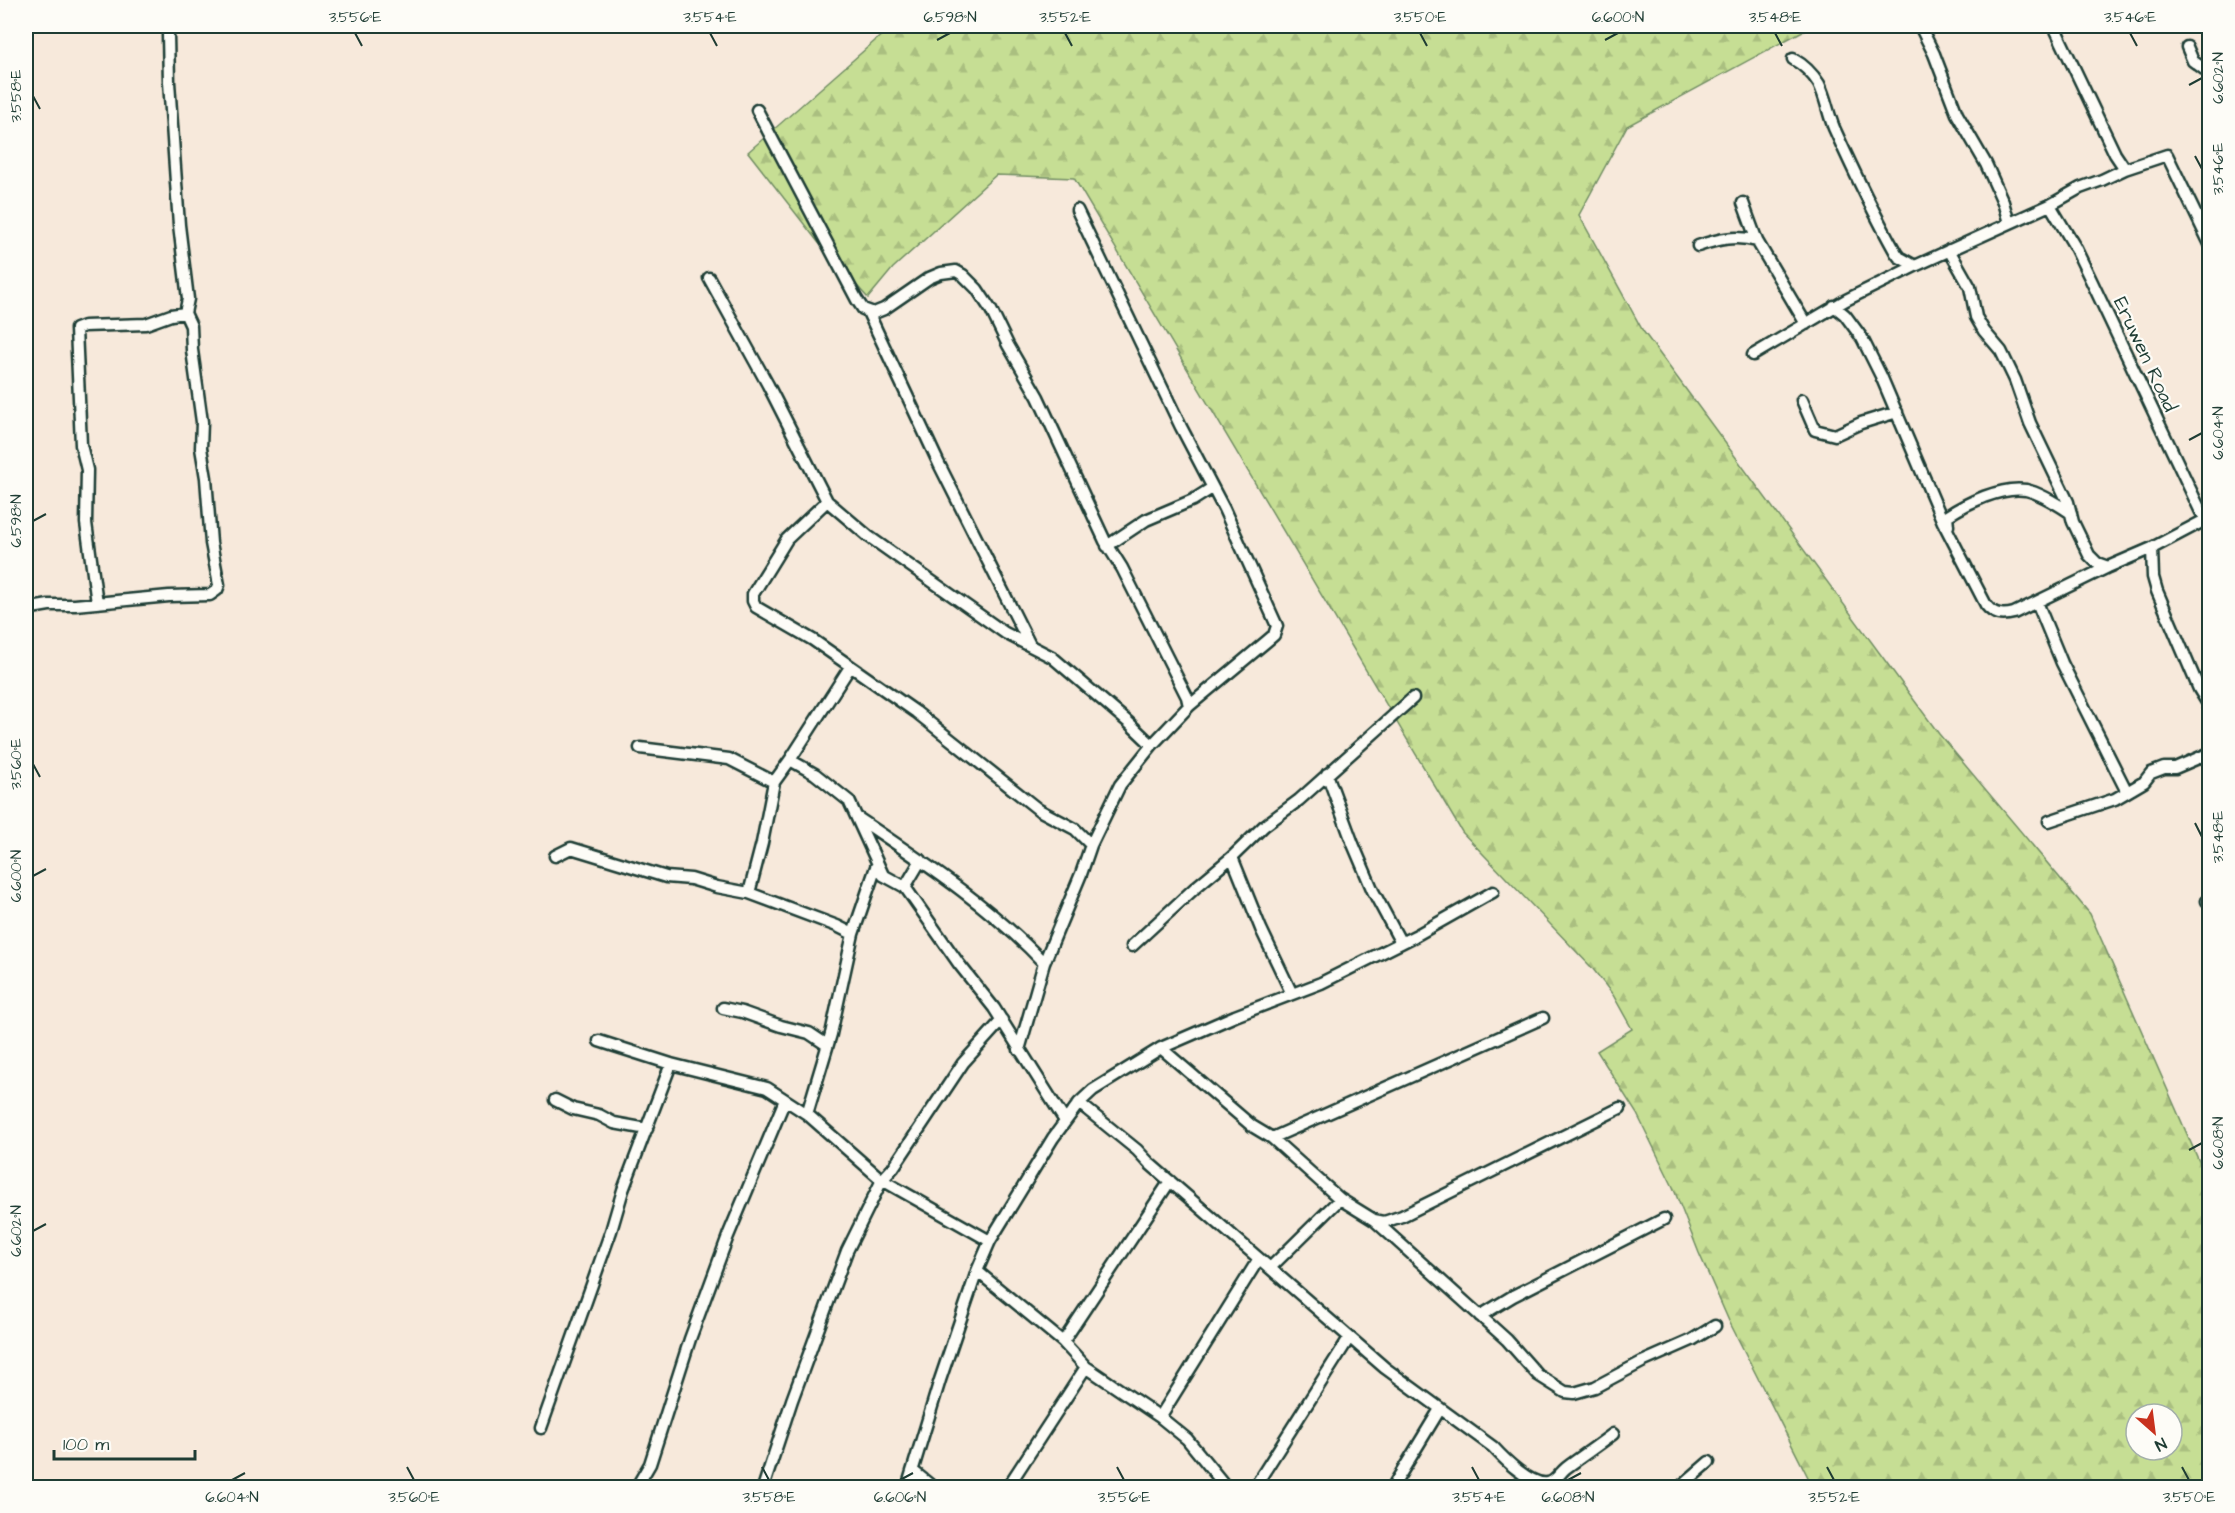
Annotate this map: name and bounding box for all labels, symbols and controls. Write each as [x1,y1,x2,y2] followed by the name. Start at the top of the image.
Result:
[329,7,381,28] text: 3.556°E
[683,7,737,28] text: 3.554°E
[923,7,977,28] text: 6.598°N
[1039,7,1091,28] text: 3.552°E
[1394,7,1446,28] text: 3.550°E
[1592,7,1644,28] text: 6.600°N
[1749,7,1801,28] text: 3.548°E
[2104,7,2156,28] text: 3.546°E
[2208,52,2229,104] text: 6.602°N
[6,69,27,122] text: 3.558°E
[2208,143,2229,195] text: 3.546°E
[2106,292,2184,417] street label: Eruwen Road
[2208,406,2229,460] text: 6.604°N
[6,494,27,548] text: 6.598°N
[6,738,27,790] text: 3.560°E
[2208,811,2229,863] text: 3.548°E
[6,850,27,902] text: 6.600°N
[2208,1117,2229,1169] text: 6.608°N
[6,1205,27,1257] text: 6.602°N
[2124,1402,2184,1462] north arrow
[54,1423,195,1461] scale bar
[63,1432,109,1457] text: 100 m
[2151,1432,2170,1456] text: N
[205,1487,259,1508] text: 6.604°N
[388,1487,440,1508] text: 3.560°E
[743,1487,796,1508] text: 3.558°E
[874,1487,926,1508] text: 6.606°N
[1098,1487,1150,1508] text: 3.556°E
[1452,1487,1506,1508] text: 3.554°E
[1542,1487,1594,1508] text: 6.608°N
[1808,1487,1860,1508] text: 3.552°E
[2163,1487,2215,1508] text: 3.550°E

